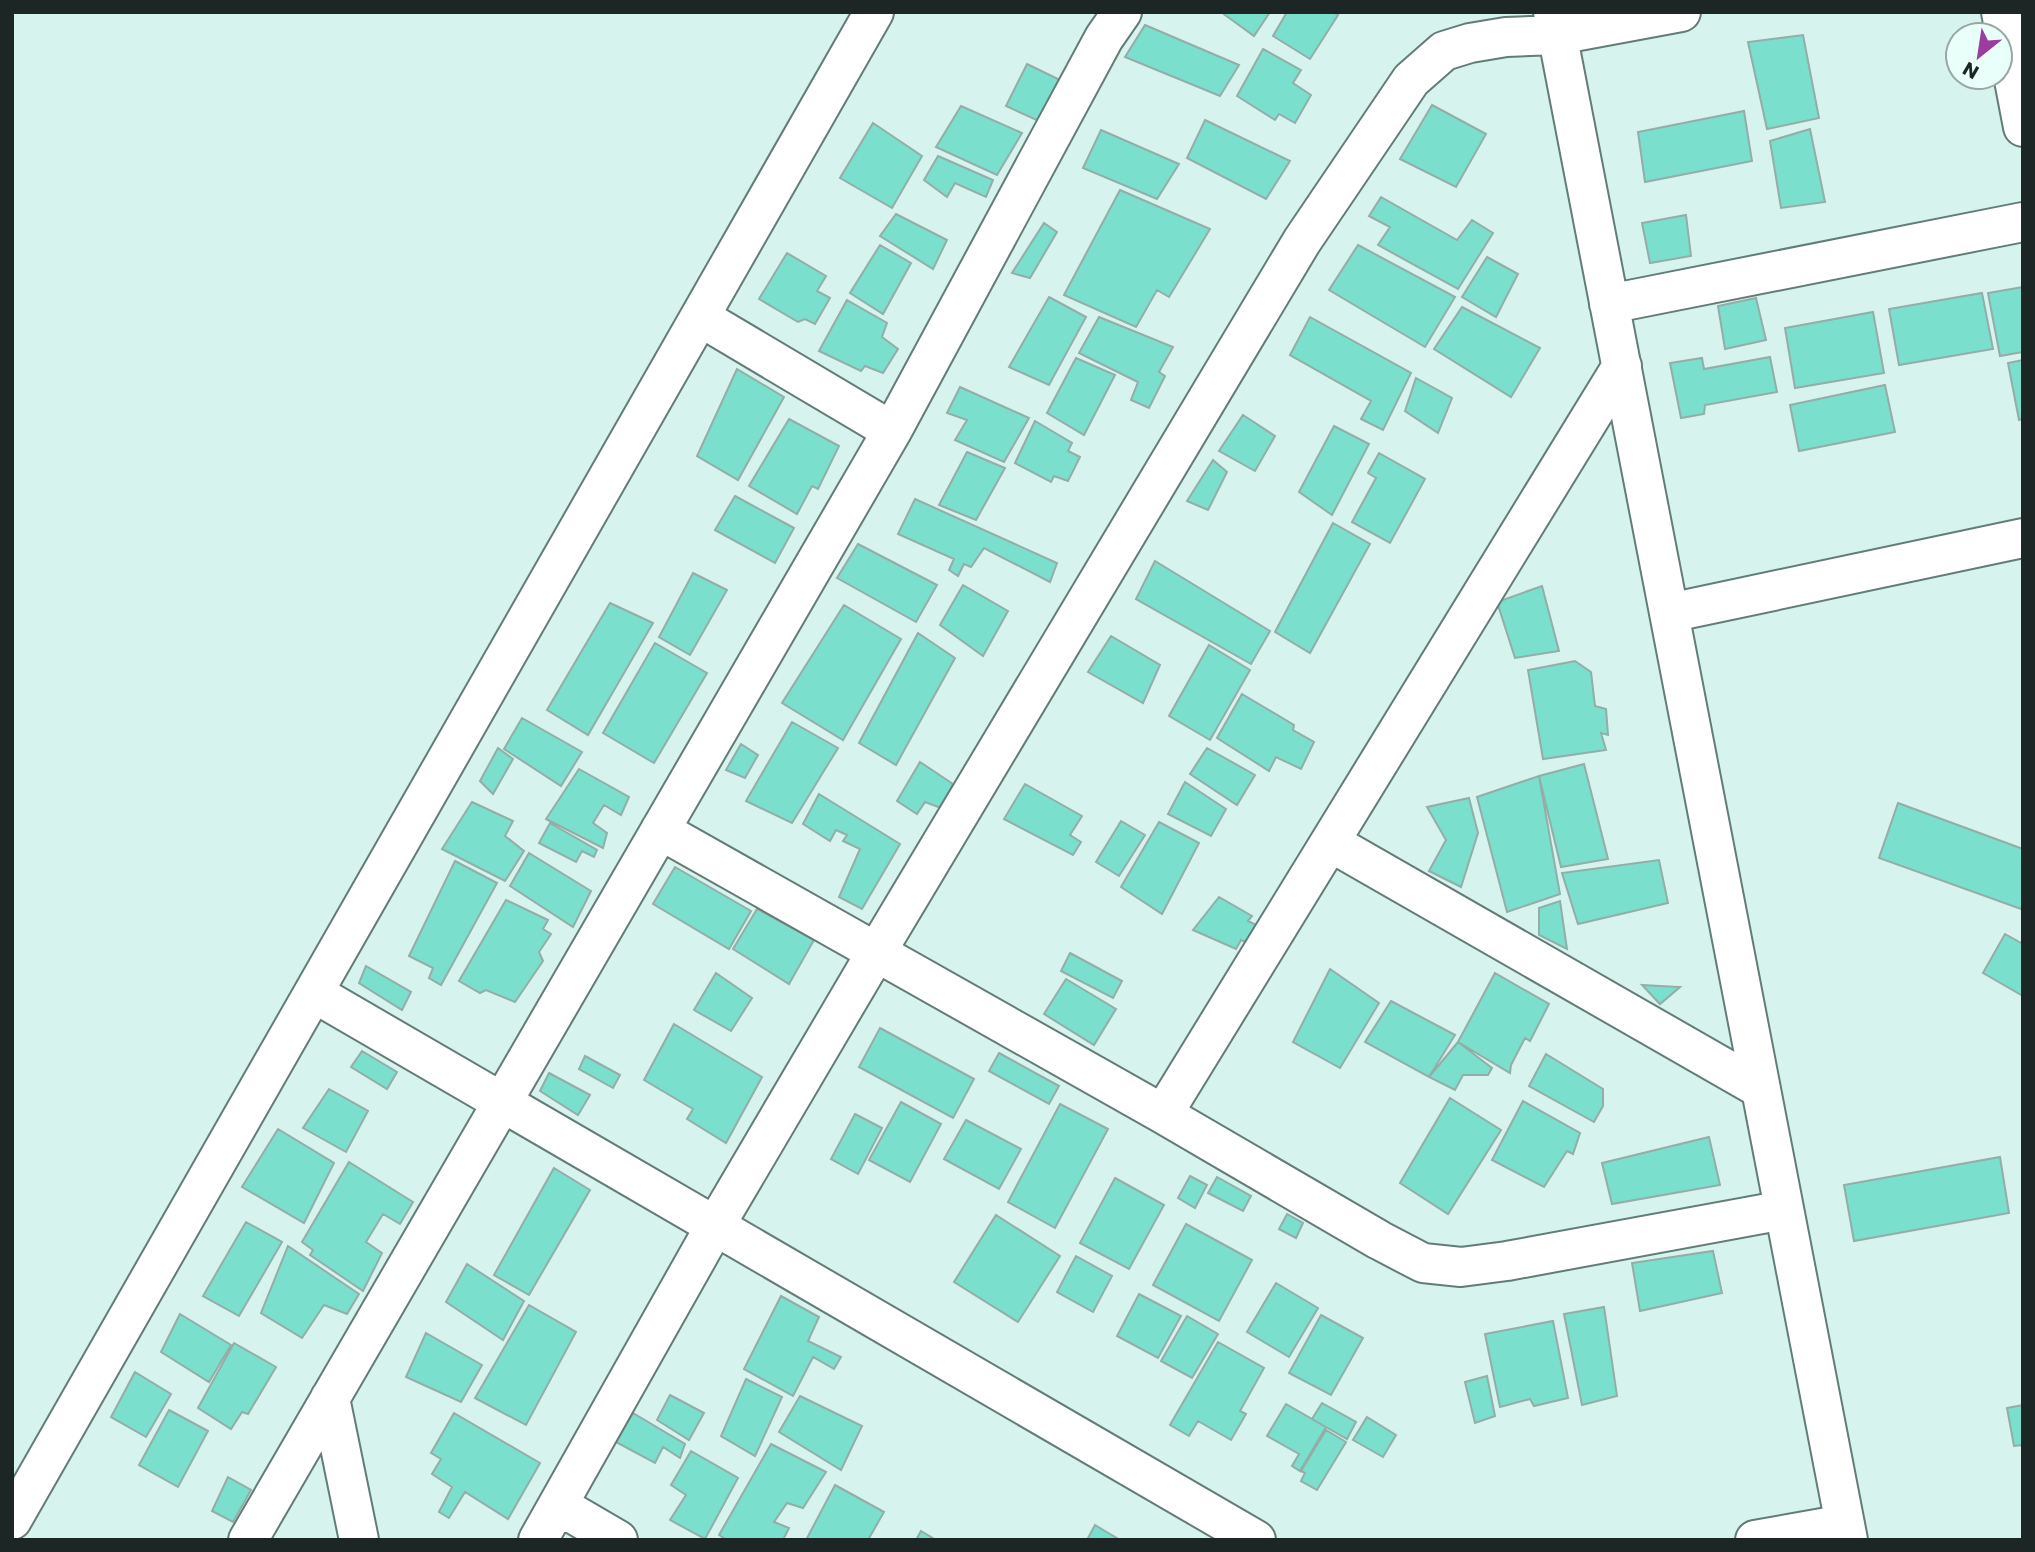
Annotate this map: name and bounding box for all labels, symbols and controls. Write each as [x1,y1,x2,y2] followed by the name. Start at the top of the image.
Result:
[1944,21,2014,91] north arrow
[1958,55,1984,86] text: N

